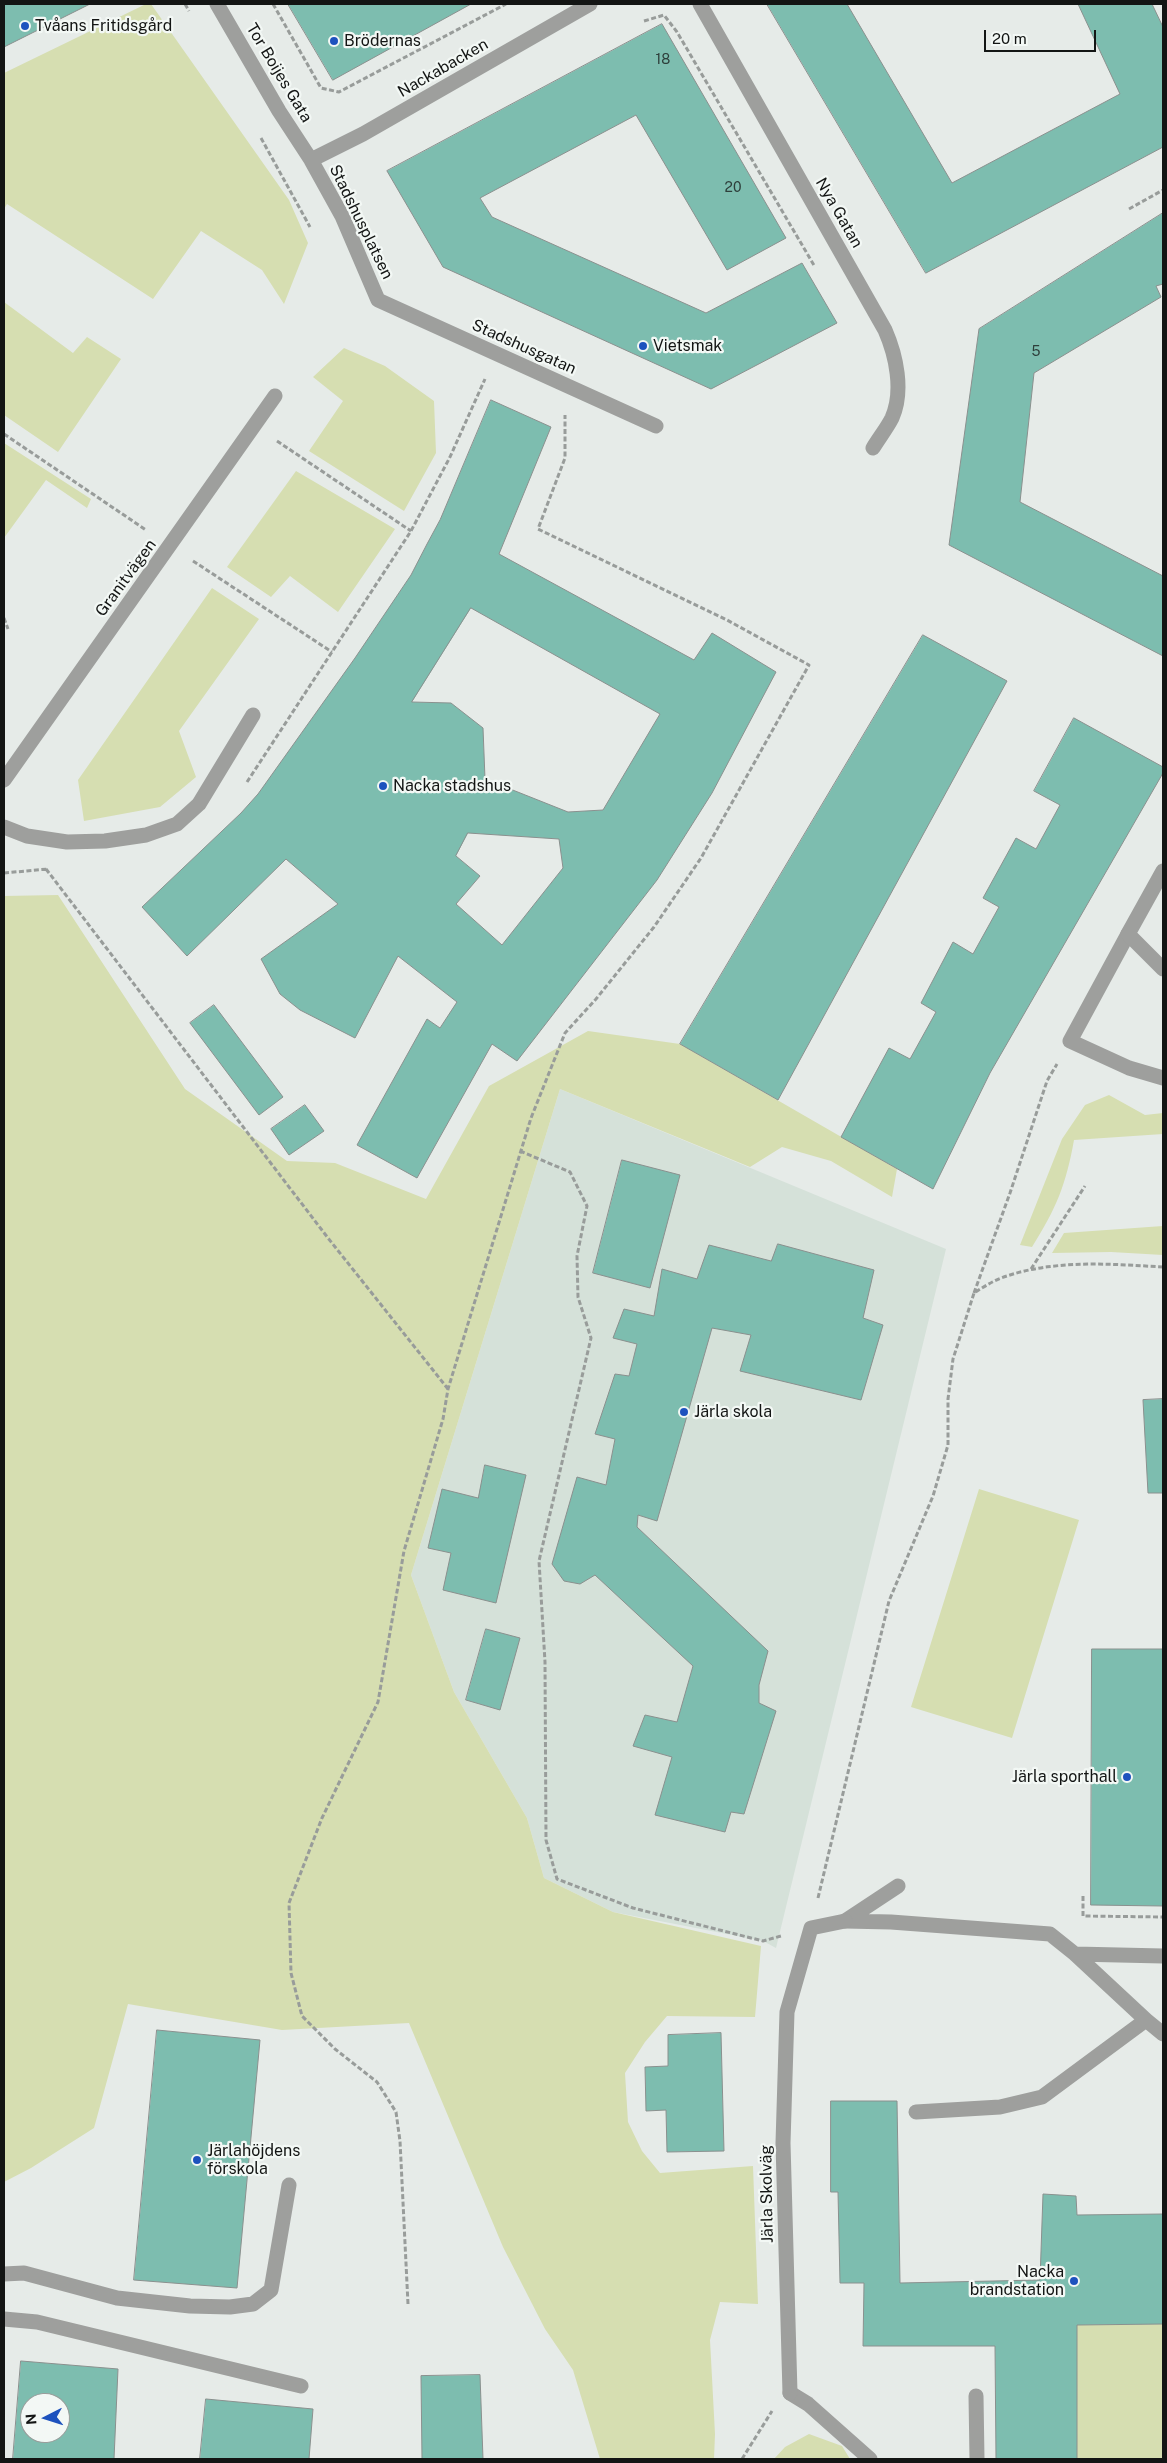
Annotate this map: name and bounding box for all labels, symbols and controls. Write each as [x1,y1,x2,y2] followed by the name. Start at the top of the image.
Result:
[35,16,172,36] place label: Tvåans Fritidsgård
[19,20,31,32] marker: Tvåans Fritidsgård
[242,20,316,126] street label: Tor Boijes Gata
[987,20,1100,52] scale bar
[992,30,1027,47] text: 20 m
[344,31,421,51] place label: Brödernas
[395,34,491,102] street label: Nackabacken
[328,35,340,47] marker: Brödernas
[656,52,670,68] house number: 18
[325,162,397,282] street label: Stadshusplatsen
[811,175,867,251] street label: Nya Gatan
[725,180,741,196] house number: 20
[469,315,579,379] street label: Stadshusgatan
[653,336,722,356] place label: Vietsmak
[637,340,649,352] marker: Vietsmak
[1032,344,1040,360] house number: 5
[92,536,160,620] street label: Granitvägen
[393,776,511,796] place label: Nacka stadshus
[377,780,389,792] marker: Nacka stadshus
[694,1402,772,1422] place label: Järla skola
[678,1406,690,1418] marker: Järla skola
[1012,1767,1117,1787] place label: Järla sporthall
[1121,1771,1133,1783] marker: Järla sporthall
[207,2141,300,2179] place label: Järlahöjdens förskola
[757,2145,777,2243] street label: Järla Skolväg
[191,2154,203,2166] marker: Järlahöjdens förskola
[970,2262,1064,2300] place label: Nacka brandstation
[1068,2275,1080,2287] marker: Nacka brandstation
[20,2393,70,2443] north arrow
[23,2413,40,2425] text: N

